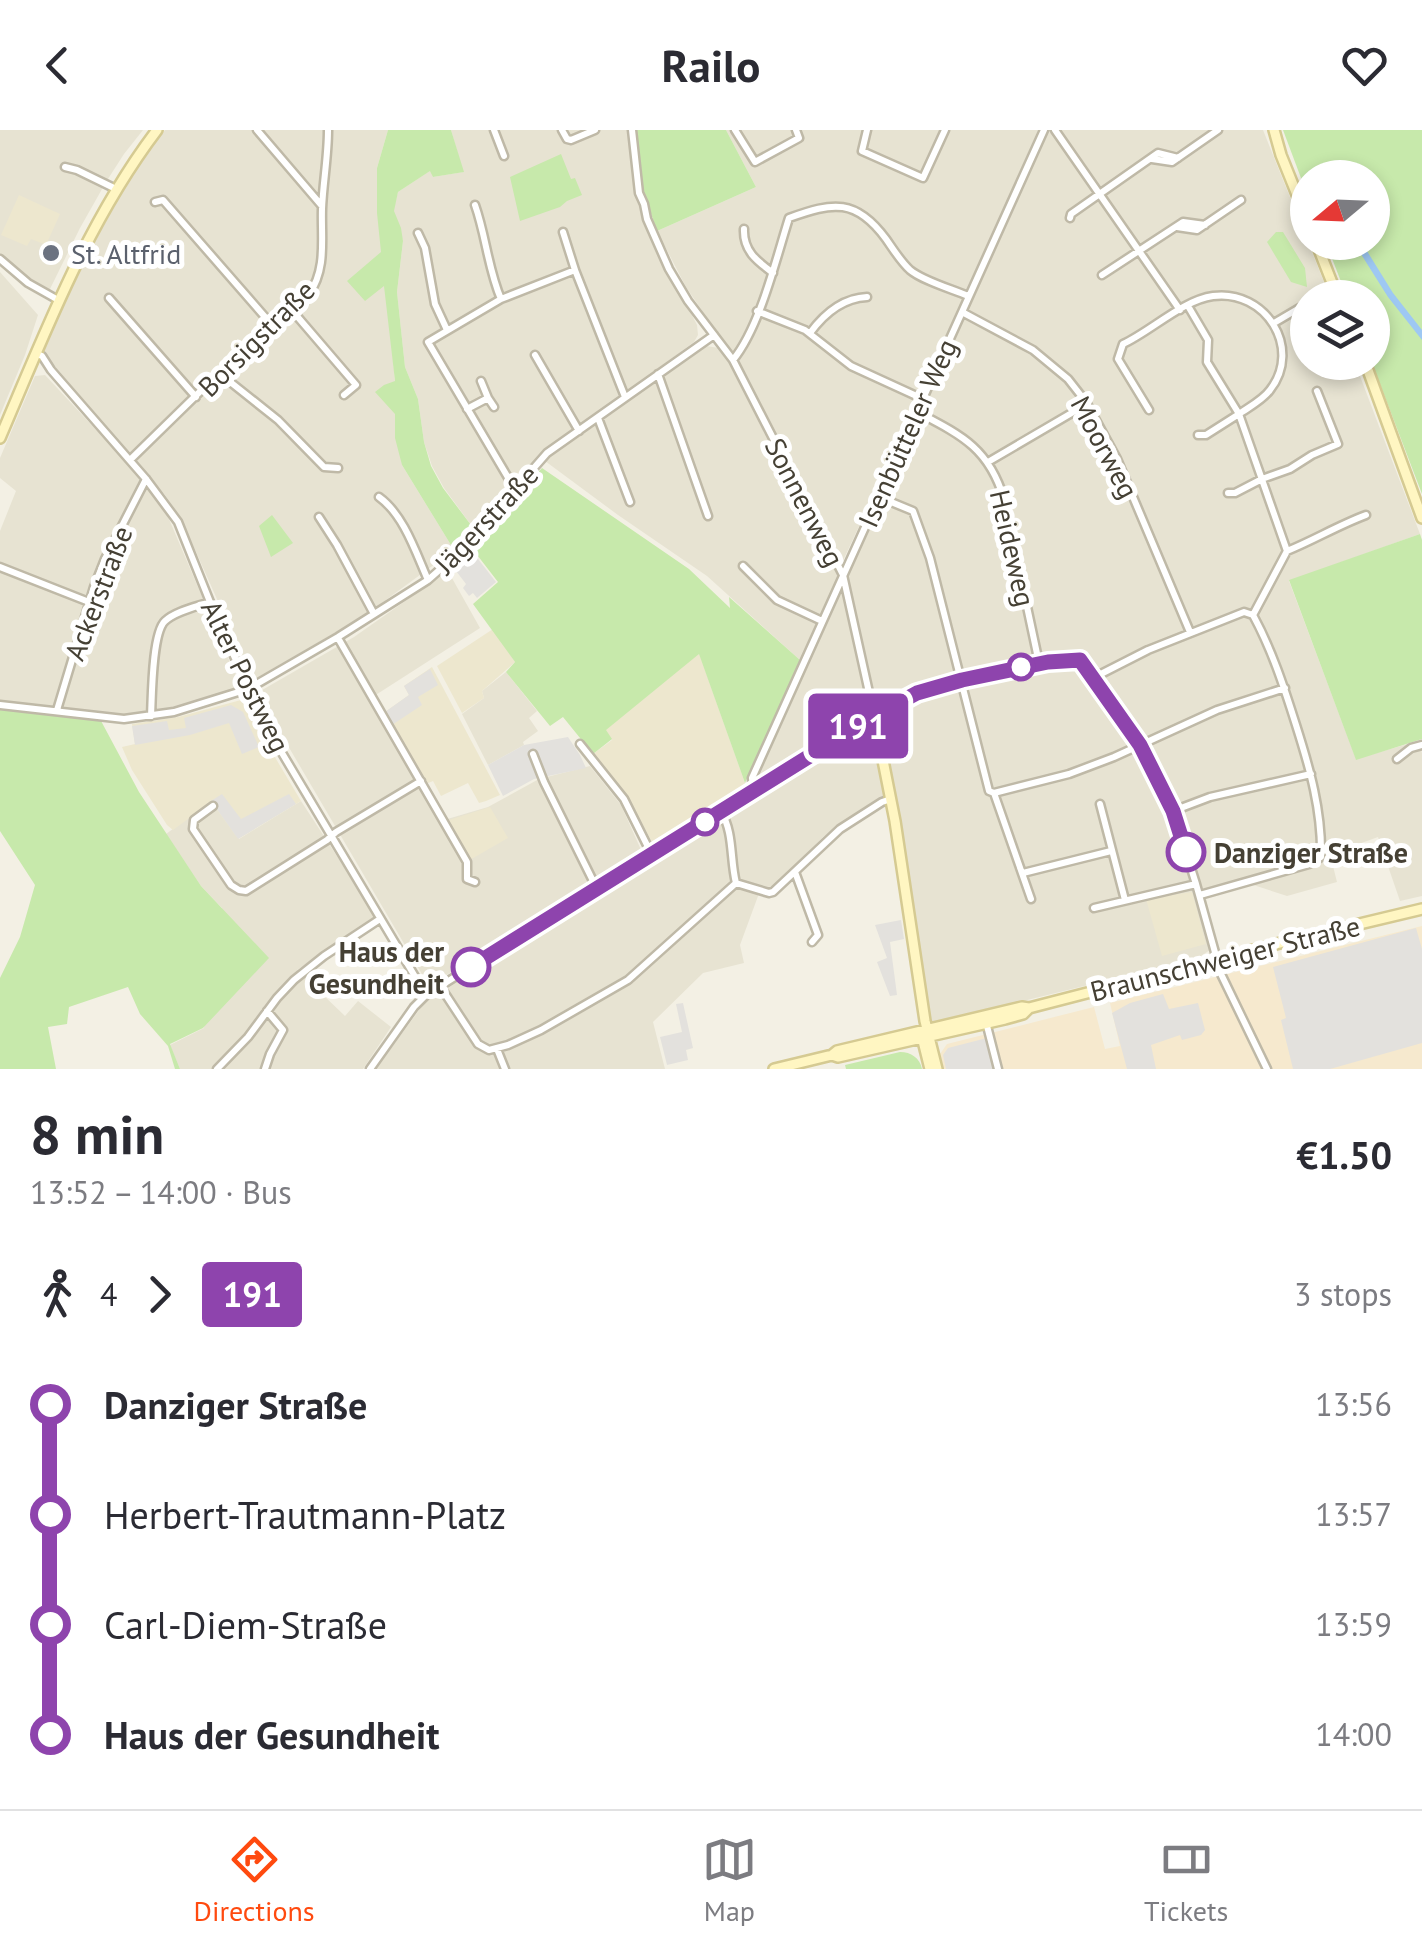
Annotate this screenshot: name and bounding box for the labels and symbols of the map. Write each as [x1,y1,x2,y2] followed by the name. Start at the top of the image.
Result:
[1290,160,1390,260] north arrow
[71,235,181,272] place label: St. Altfrid
[40,242,62,264] marker: St. Altfrid
[190,272,322,404] street label: Borsigstraße
[849,333,965,533] street label: Isenbütteler Weg
[1063,389,1147,505] street label: Moorweg
[757,432,853,572] street label: Sonnenweg
[425,457,546,582] street label: Jägerstraße
[982,486,1044,610] street label: Heideweg
[55,521,141,665] street label: Ackerstraße
[193,594,299,758] street label: Alter Postweg
[1008,654,1034,680] unlabelled marker
[800,694,916,758] line badge: 191
[692,809,718,835] unlabelled marker
[1167,833,1205,871] marker: Danziger Straße
[1214,834,1408,871] place label: Danziger Straße
[1086,907,1364,1009] street label: Braunschweiger Straße
[309,933,444,1002] place label: Haus der Gesundheit
[452,948,490,986] marker: Haus der Gesundheit

